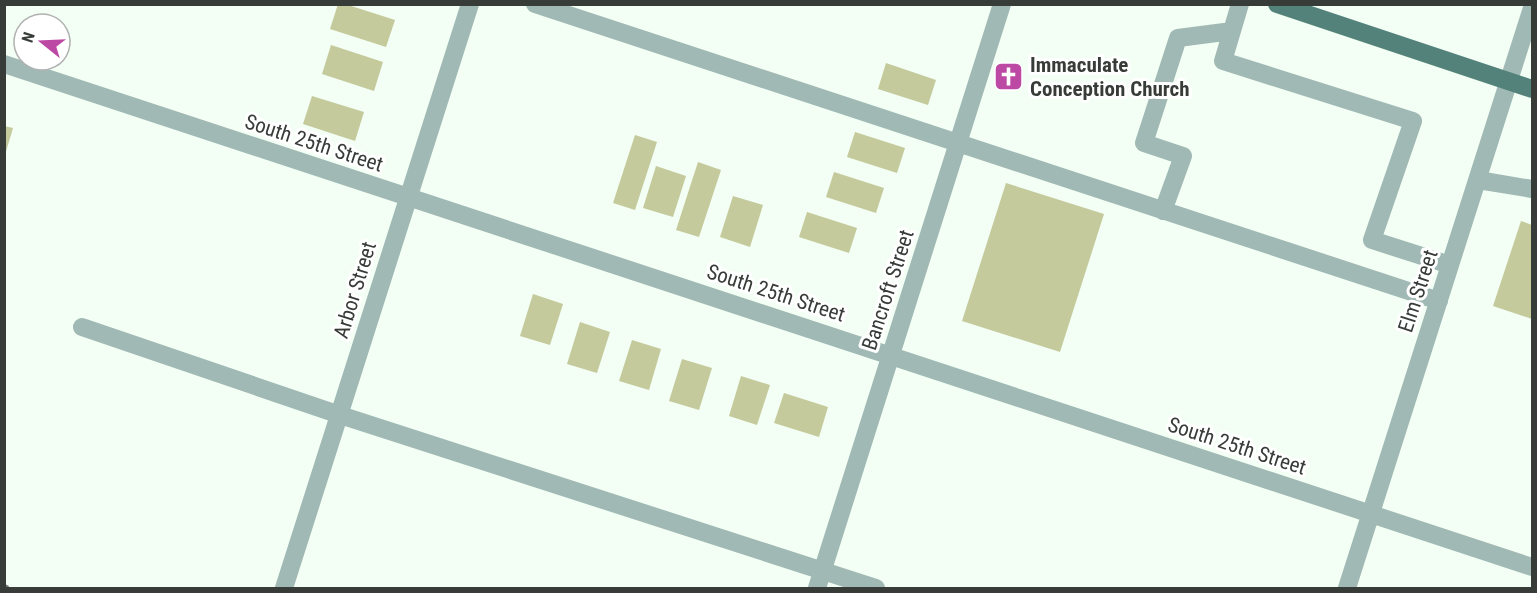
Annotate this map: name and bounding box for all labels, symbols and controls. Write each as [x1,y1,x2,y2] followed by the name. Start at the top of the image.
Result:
[12,12,72,72] north arrow
[18,30,39,45] text: N
[1030,53,1190,101] place label: Immaculate Conception Church
[993,61,1025,93] church icon: Immaculate Conception Church
[242,109,386,177] street label: South 25th Street
[857,227,919,353] street label: Bancroft Street
[329,239,381,341] street label: Arbor Street
[1393,247,1443,335] street label: Elm Street
[704,259,848,327] street label: South 25th Street
[1165,412,1309,480] street label: South 25th Street

